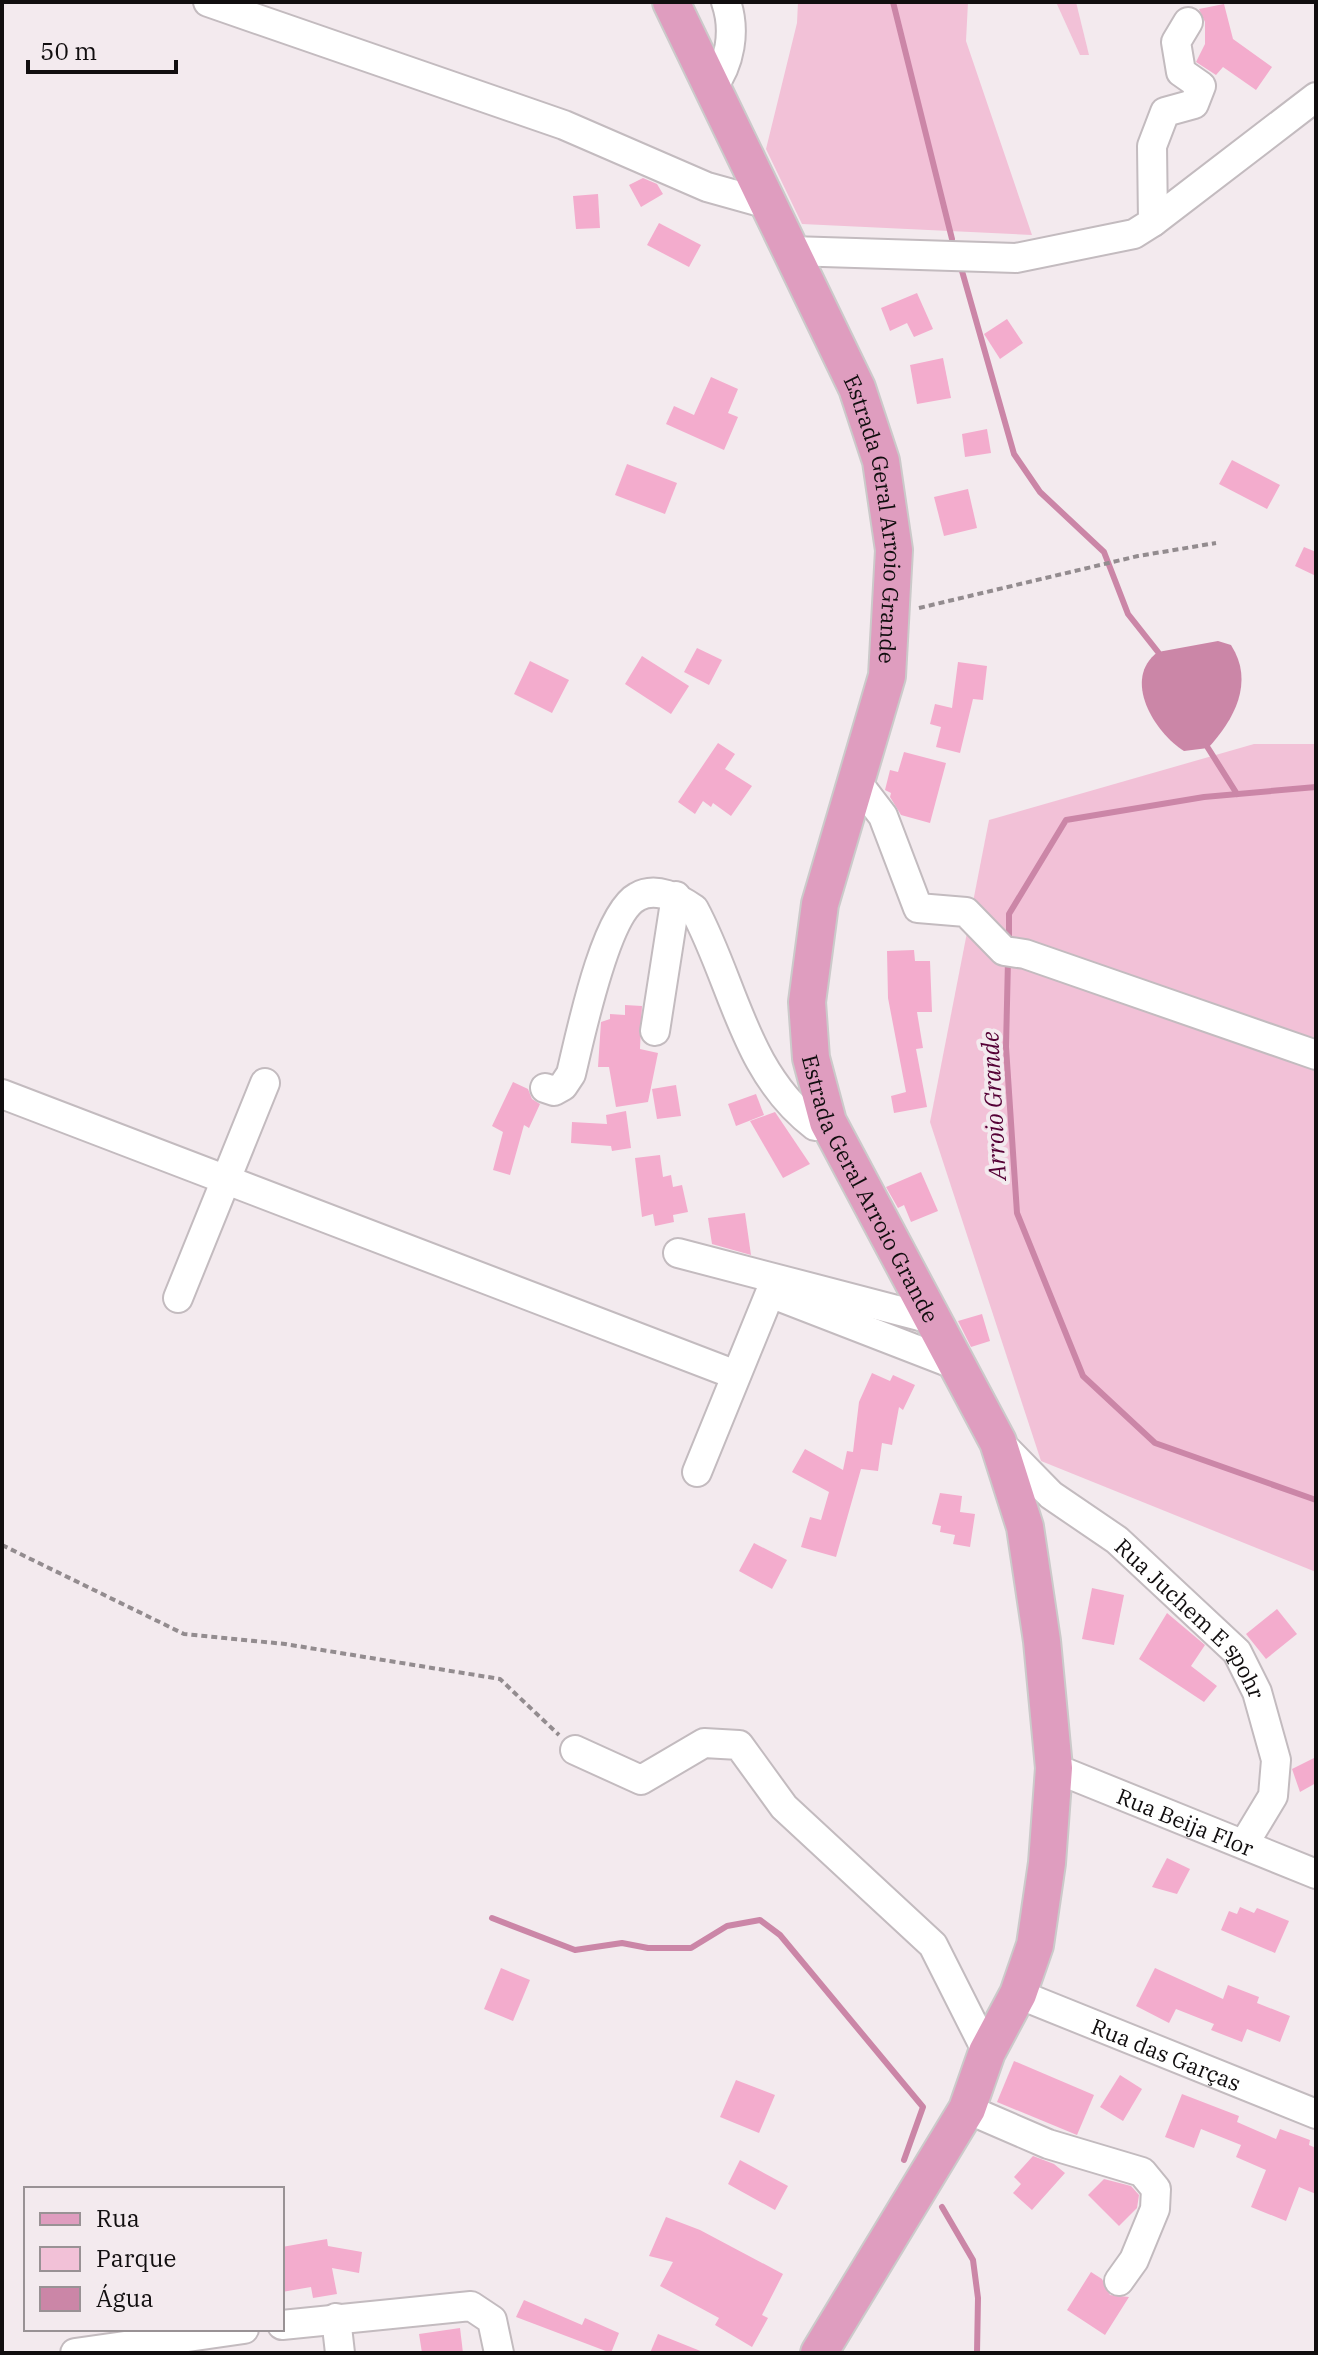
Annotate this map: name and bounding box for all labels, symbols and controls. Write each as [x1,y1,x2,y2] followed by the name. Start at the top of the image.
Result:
[28,24,176,74] scale bar
[40,35,97,67] text: 50 m
[838,369,908,665] street label: Estrada Geral Arroio Grande
[973,1031,1013,1183] water label: Arroio Grande
[796,1051,946,1327] street label: Estrada Geral Arroio Grande
[1109,1531,1273,1702] street label: Rua Juchem E spohr
[1113,1781,1259,1862] street label: Rua Beija Flor
[1087,2011,1245,2097] street label: Rua das Garças
[24,2187,284,2331] legend
[96,2202,140,2234] text: Rua
[96,2242,176,2274] text: Parque
[96,2282,153,2314] text: Água

